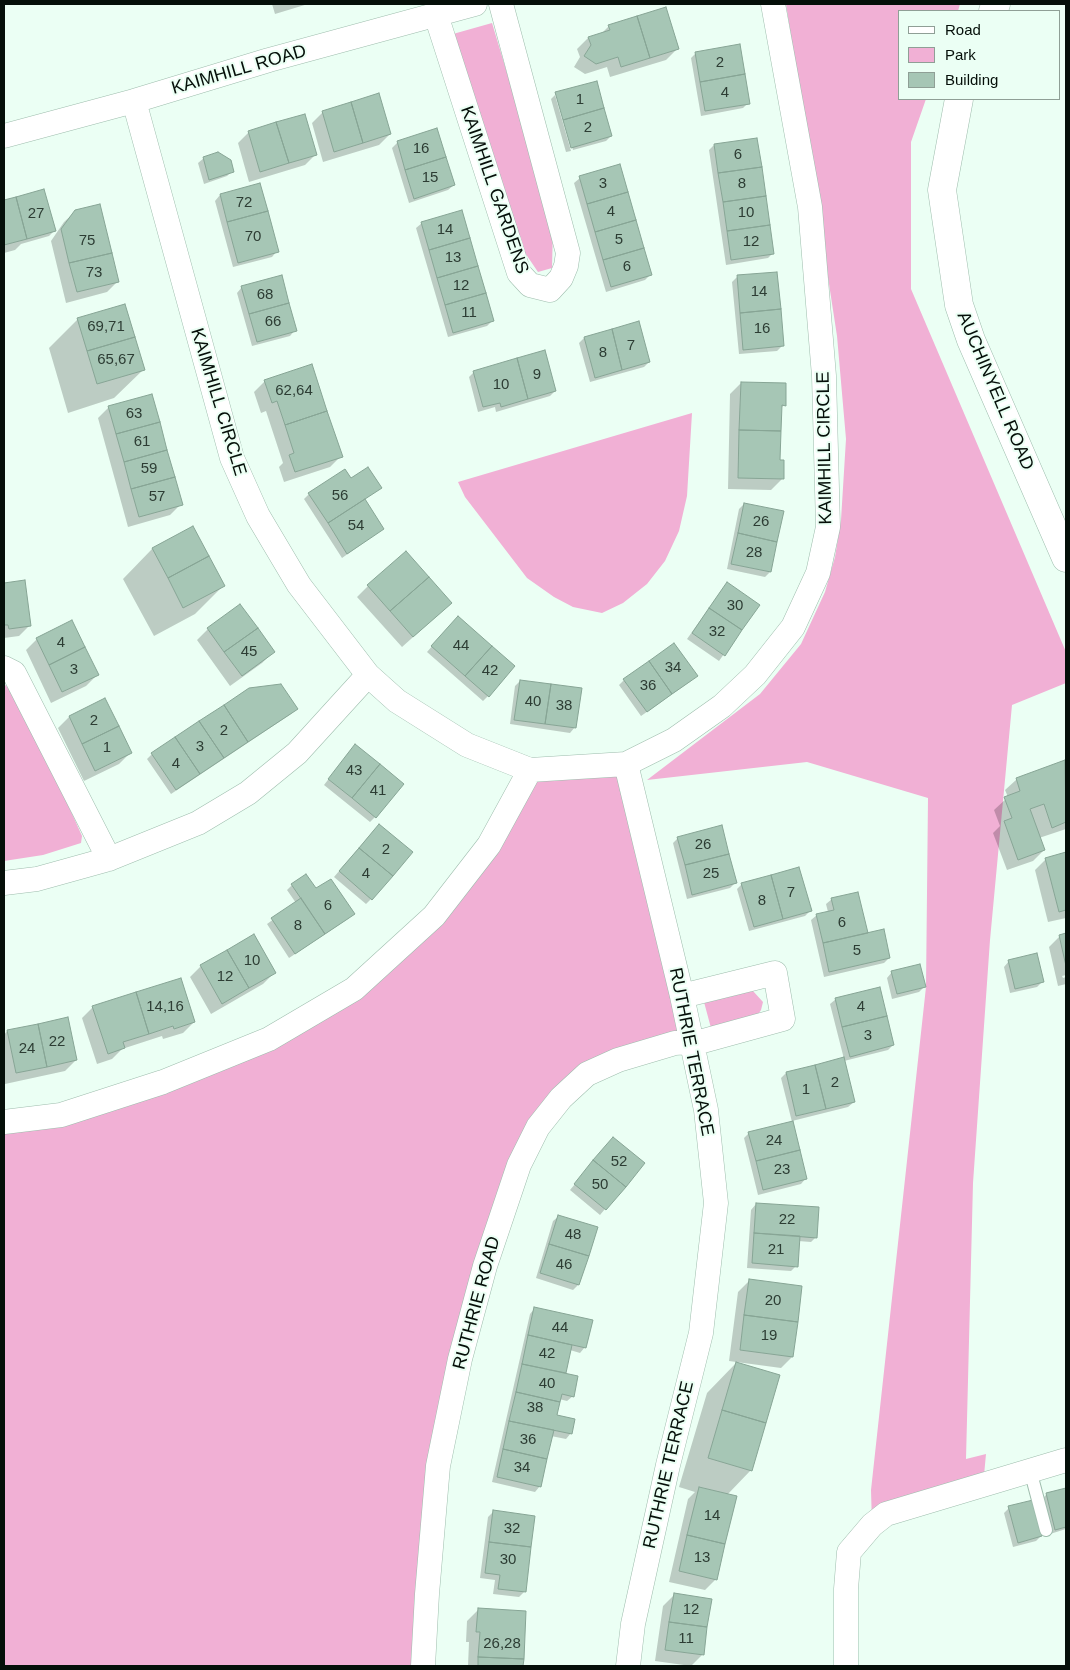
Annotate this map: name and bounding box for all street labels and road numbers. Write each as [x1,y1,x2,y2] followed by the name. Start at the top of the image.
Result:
[169,40,309,100] street label: KAIMHILL ROAD
[455,103,533,277] street label: KAIMHILL GARDENS
[952,309,1038,473] street label: AUCHINYELL ROAD
[185,326,251,478] street label: KAIMHILL CIRCLE
[813,371,837,525] street label: KAIMHILL CIRCLE
[664,966,718,1138] street label: RUTHRIE TERRACE
[449,1234,505,1372] street label: RUTHRIE ROAD
[639,1379,699,1551] street label: RUTHRIE TERRACE

